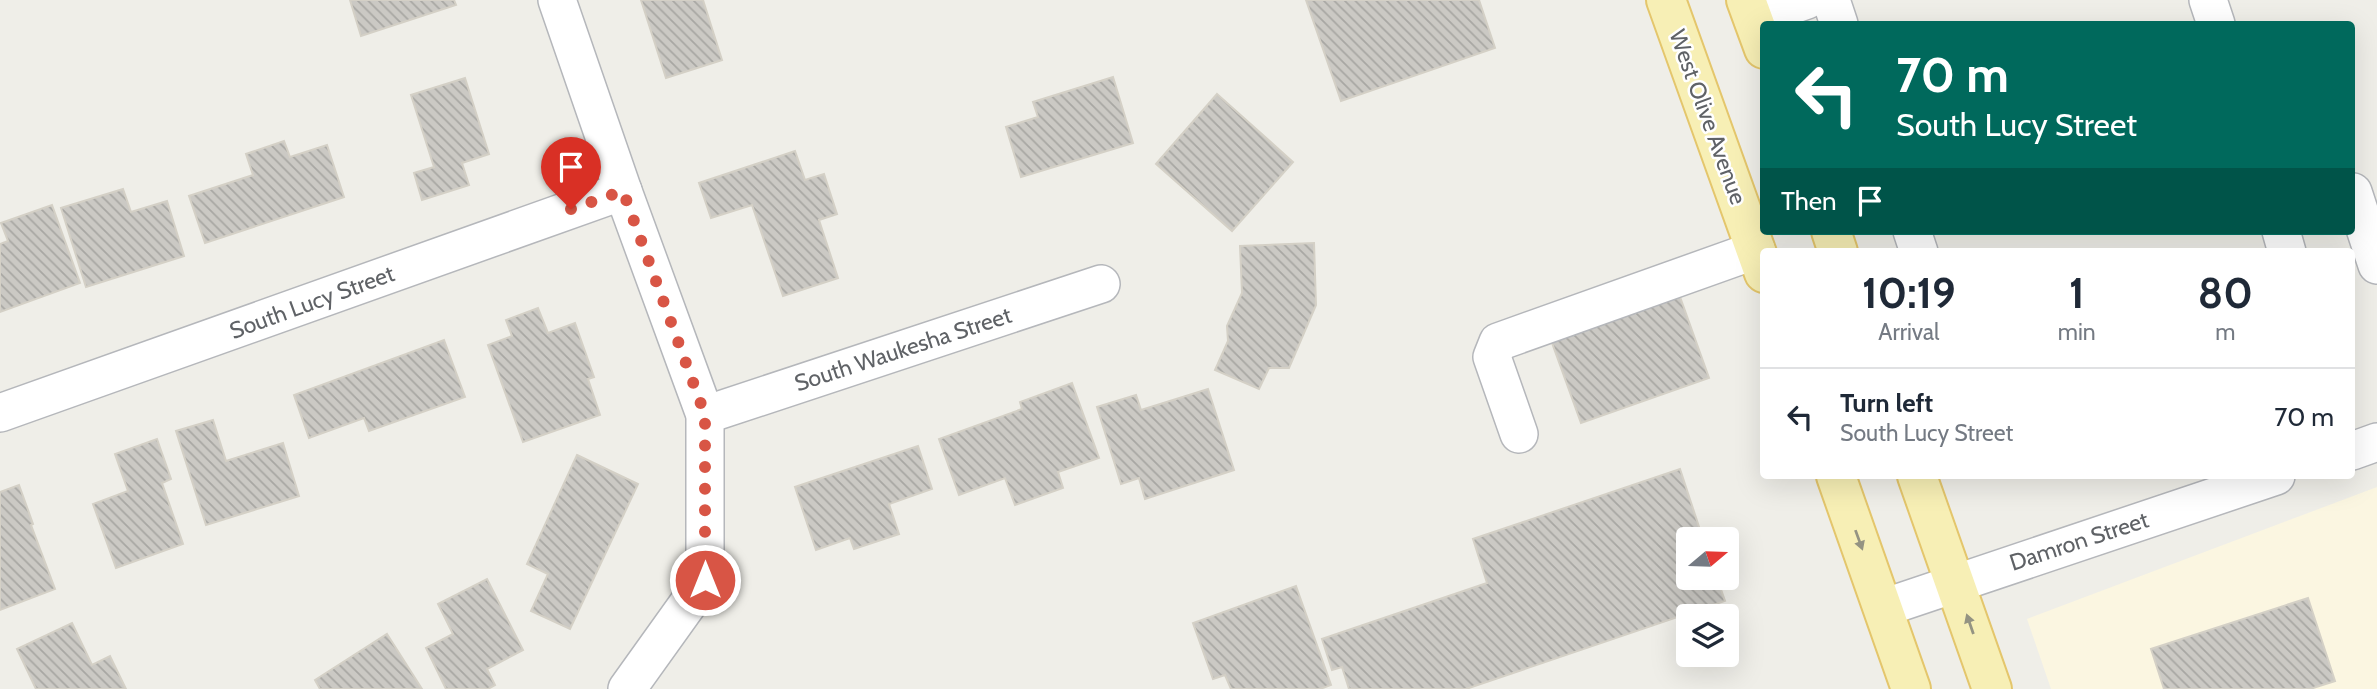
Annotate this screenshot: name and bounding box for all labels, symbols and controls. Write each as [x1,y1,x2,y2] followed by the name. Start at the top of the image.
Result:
[1663,26,1753,208] street label: West Olive Avenue
[1896,45,2009,104] text: 70 m
[1781,49,1872,140] icon: left
[1896,105,2137,144] text: South Lucy Street
[541,137,601,209] pin
[552,148,590,186] icon: arrive
[1851,182,1889,220] icon: arrive
[1781,185,1837,217] text: Then
[226,259,398,345] street label: South Lucy Street
[1862,267,1956,319] text: 10:19
[2069,267,2085,319] text: 1
[2198,267,2253,319] text: 80
[791,301,1015,397] street label: South Waukesha Street
[1878,318,1940,346] text: Arrival
[2058,318,2096,346] text: min
[2215,318,2235,346] text: m
[1840,387,1933,419] text: Turn left
[1781,398,1819,436] icon: left
[2274,401,2334,433] text: 70 m
[1840,419,2013,447] text: South Lucy Street
[2006,505,2152,577] street label: Damron Street
[1676,527,1740,590] north arrow
[1676,527,1739,667] map controls
[1854,530,1865,551] one-way arrow
[668,543,742,617] position arrow
[1676,604,1739,667] button: layers
[1964,614,1975,635] one-way arrow

